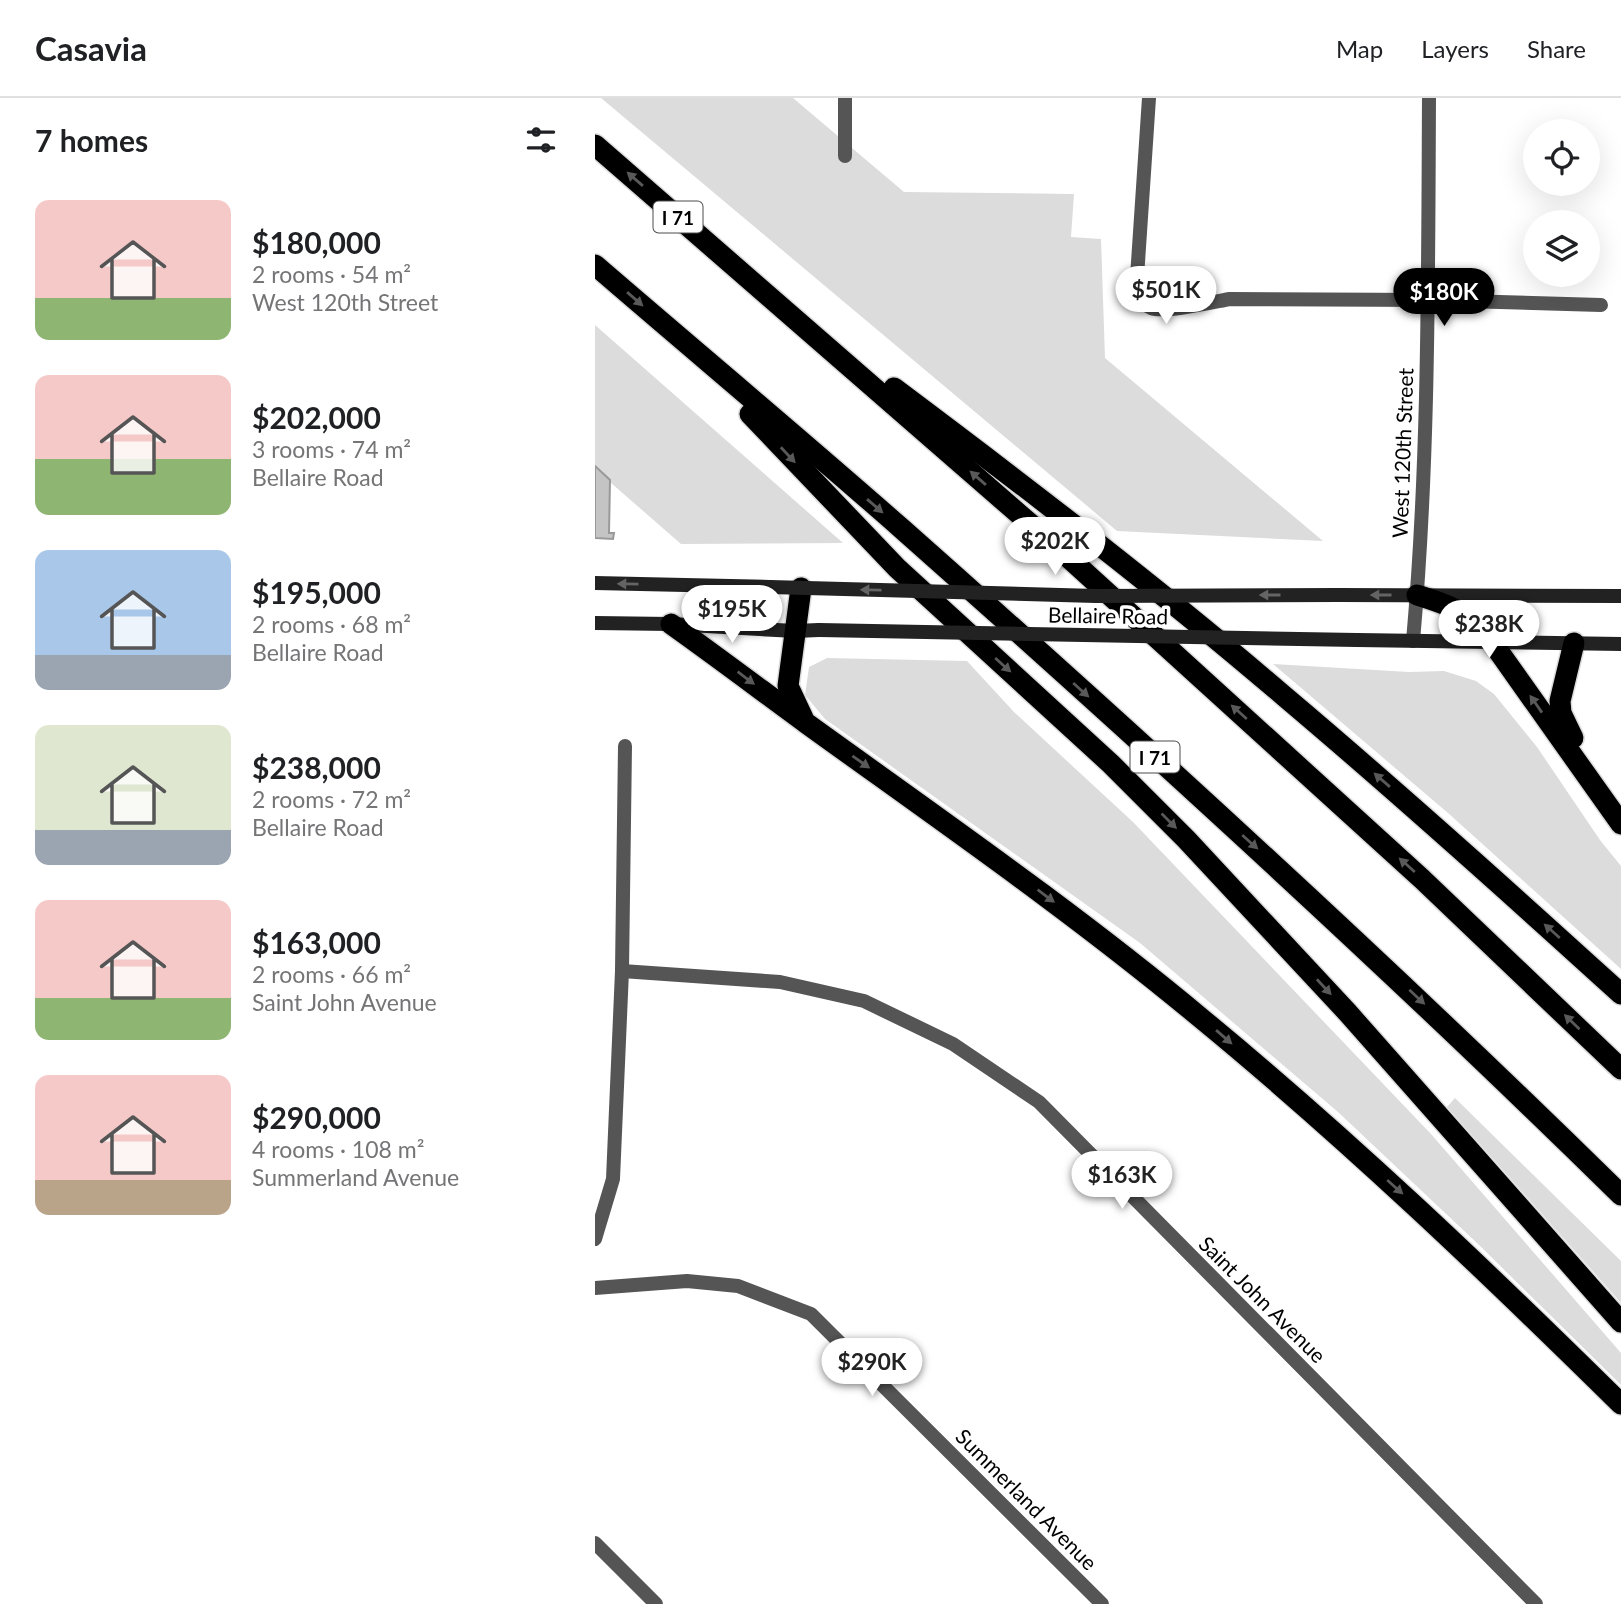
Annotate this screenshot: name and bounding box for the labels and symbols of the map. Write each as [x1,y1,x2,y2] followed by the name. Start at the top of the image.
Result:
[626,172,643,187] one-way arrow
[653,202,703,232] road number: I 71
[1117,266,1215,326] pin: $501K
[1395,268,1493,328] pin: $180K
[626,291,643,306] one-way arrow
[1387,367,1417,538] street label: West 120th Street
[780,446,796,464] one-way arrow
[970,471,987,486] one-way arrow
[866,498,884,514] one-way arrow
[1006,518,1104,577] pin: $202K
[617,578,639,589] one-way arrow
[860,584,882,596] one-way arrow
[683,586,781,645] pin: $195K
[1259,589,1281,601] one-way arrow
[1370,589,1392,601] one-way arrow
[1048,601,1168,629] street label: Bellaire Road
[1440,601,1538,660] pin: $238K
[994,657,1011,673] one-way arrow
[737,671,755,685] one-way arrow
[1072,682,1090,698] one-way arrow
[1529,695,1543,713] one-way arrow
[1231,705,1248,721] one-way arrow
[1131,742,1179,772] road number: I 71
[852,755,870,769] one-way arrow
[1373,772,1391,788] one-way arrow
[1160,813,1177,830] one-way arrow
[1241,834,1259,850] one-way arrow
[1399,858,1416,874] one-way arrow
[1036,888,1054,903] one-way arrow
[1543,923,1561,939] one-way arrow
[1316,978,1332,996] one-way arrow
[1408,989,1425,1006] one-way arrow
[1564,1014,1581,1030] one-way arrow
[1215,1029,1233,1045] one-way arrow
[1073,1152,1171,1211] pin: $163K
[1386,1178,1403,1194] one-way arrow
[1195,1231,1331,1367] street label: Saint John Avenue
[823,1338,921,1398] pin: $290K
[951,1423,1103,1575] street label: Summerland Avenue

